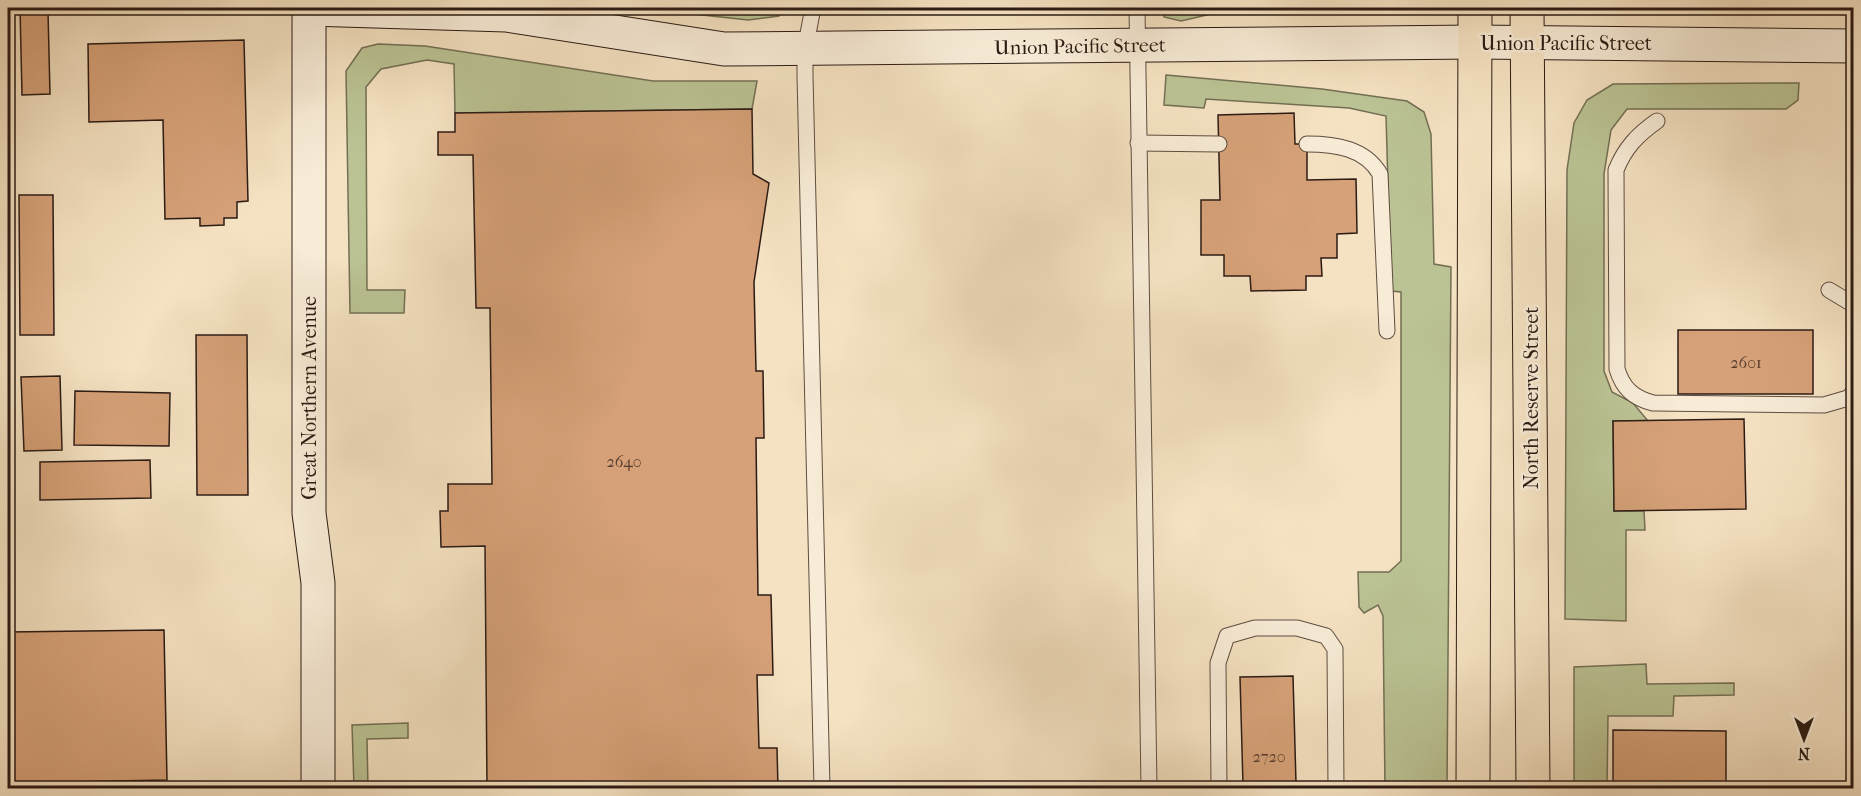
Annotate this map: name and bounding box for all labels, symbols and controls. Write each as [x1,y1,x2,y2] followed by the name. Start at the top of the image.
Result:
[1480,32,1652,55] street label: Union Pacific Street
[994,34,1166,59] street label: Union Pacific Street
[298,296,321,500] street label: Great Northern Avenue
[1520,307,1543,489] street label: North Reserve Street
[1730,353,1762,372] house number: 2601
[606,452,642,471] house number: 2640
[1774,709,1834,769] north arrow
[1797,744,1810,763] text: N
[1253,747,1285,766] house number: 2720

